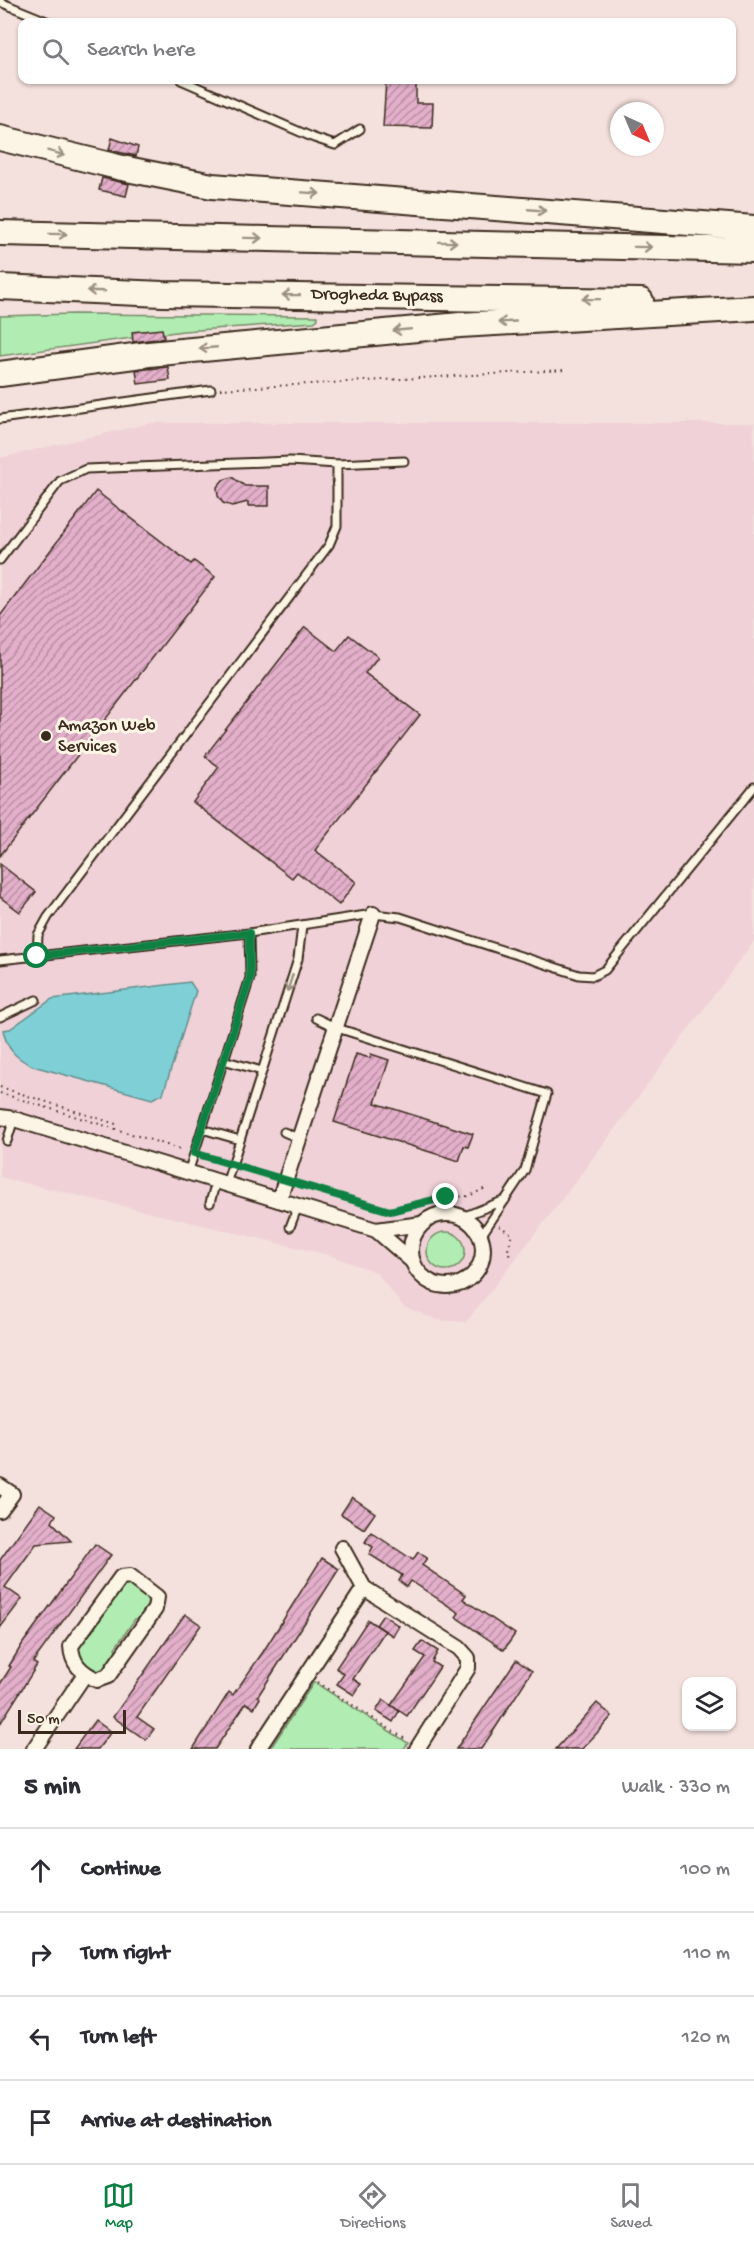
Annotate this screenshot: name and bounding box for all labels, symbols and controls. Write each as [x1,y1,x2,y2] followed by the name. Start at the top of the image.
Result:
[18,18,736,84] search box
[39,35,72,68] icon: search
[87,38,195,64] text: Search here
[610,102,664,156] north arrow
[47,148,66,159] one-way arrow
[300,188,320,199] one-way arrow
[526,205,546,216] one-way arrow
[48,228,68,239] one-way arrow
[243,232,263,243] one-way arrow
[438,237,458,248] one-way arrow
[633,242,653,253] one-way arrow
[310,284,444,308] street label: Drogheda Bypass
[86,286,106,297] one-way arrow
[281,290,301,301] one-way arrow
[581,293,601,305] one-way arrow
[497,316,517,327] one-way arrow
[392,325,412,336] one-way arrow
[198,343,218,354] one-way arrow
[58,716,156,758] place label: Amazon Web Services
[39,729,53,743] marker: Amazon Web Services
[23,942,49,968] route start
[284,973,295,992] one-way arrow
[432,1183,458,1209] route end
[682,1677,736,1731] map controls
[682,1677,736,1731] button: layers
[18,1707,126,1734] scale bar
[27,1711,60,1730] text: 50 m
[24,1773,80,1804] text: 5 min
[622,1777,730,1800] text: Walk · 330 m
[24,1854,57,1887] icon: ahead
[81,1857,161,1883] text: Continue
[680,1859,730,1882] text: 100 m
[24,1938,57,1971] icon: right
[81,1941,169,1967] text: Turn right
[684,1943,730,1966] text: 110 m
[24,2022,57,2055] icon: left
[81,2025,155,2051] text: Turn left
[682,2027,730,2050] text: 120 m
[24,2106,57,2139] icon: arrive
[81,2109,271,2135] text: Arrive at destination
[102,2179,135,2234] tab: Map
[340,2179,406,2234] tab: Directions
[610,2179,651,2234] tab: Saved

